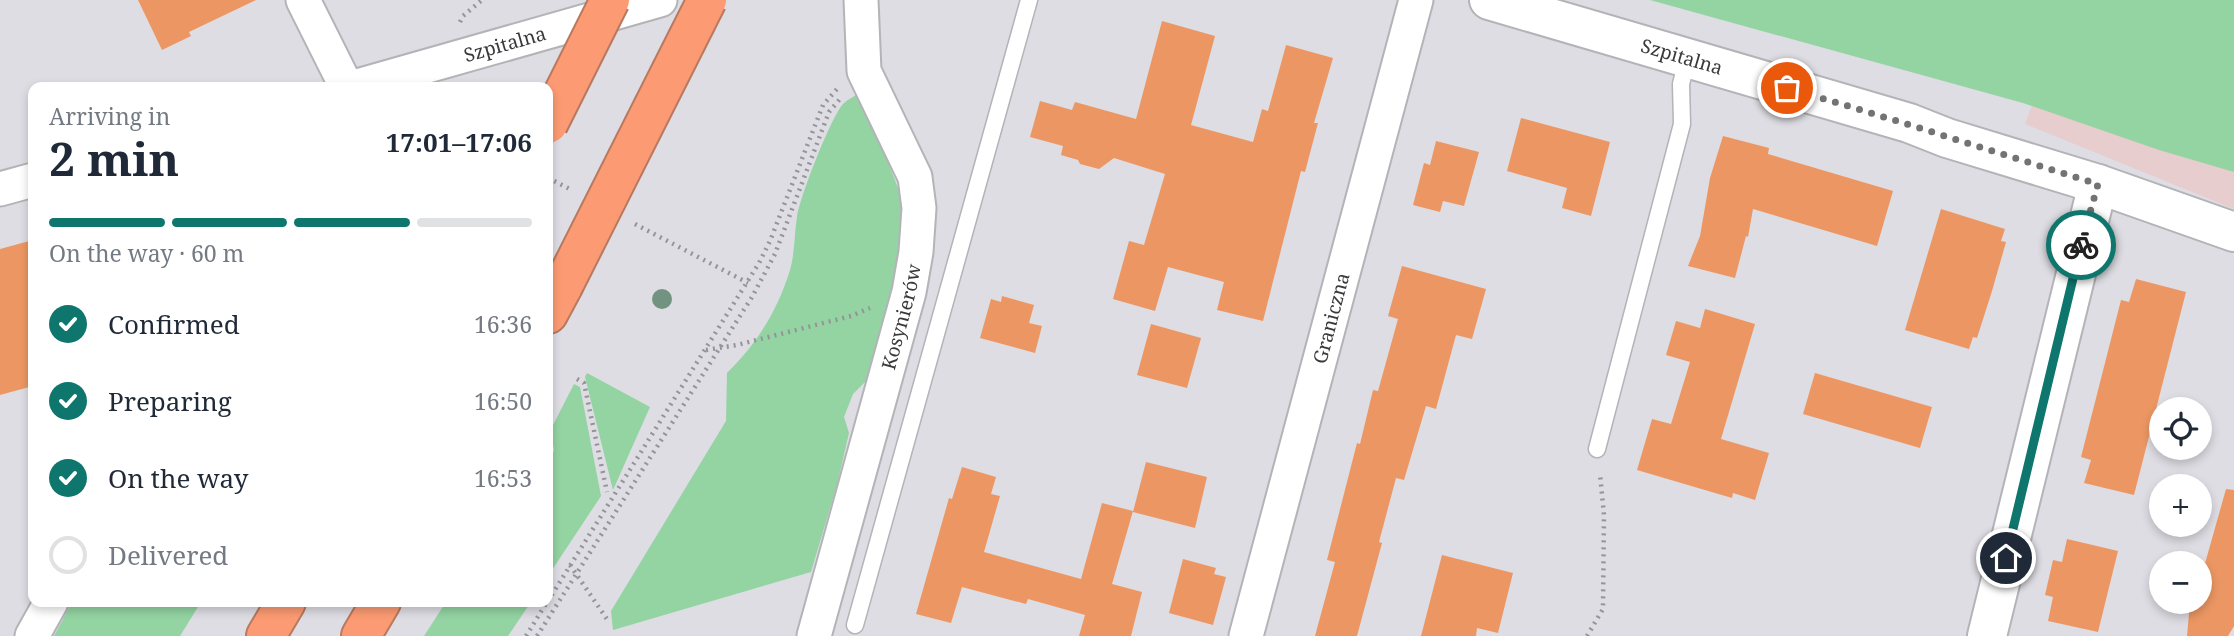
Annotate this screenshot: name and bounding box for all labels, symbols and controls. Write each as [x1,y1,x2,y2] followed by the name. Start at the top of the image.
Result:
[461,20,549,68] street label: Szpitalna
[1638,32,1726,81] street label: Szpitalna
[1757,58,1817,118] pin
[1768,69,1806,107] icon: bag
[49,100,170,132] text: Arriving in
[386,124,532,160] text: 17:01–17:06
[49,127,179,189] text: 2 min
[2046,210,2116,280] courier
[2062,226,2100,264] icon: bike
[49,237,244,269] text: On the way · 60 m
[875,261,927,372] street label: Kosynierów
[1306,270,1356,367] street label: Graniczna
[49,305,87,343] icon: check
[108,306,240,342] text: Confirmed
[474,308,532,340] text: 16:36
[49,382,87,420] icon: check
[108,383,232,419] text: Preparing
[474,385,532,417] text: 16:50
[2149,397,2212,614] map controls
[2149,397,2212,460] button: locate
[49,459,87,497] icon: check
[108,460,248,496] text: On the way
[474,462,532,494] text: 16:53
[2149,474,2212,537] button: +
[1976,528,2036,588] pin
[108,537,228,573] text: Delivered
[1987,539,2025,577] icon: home
[2149,551,2212,614] button: −

